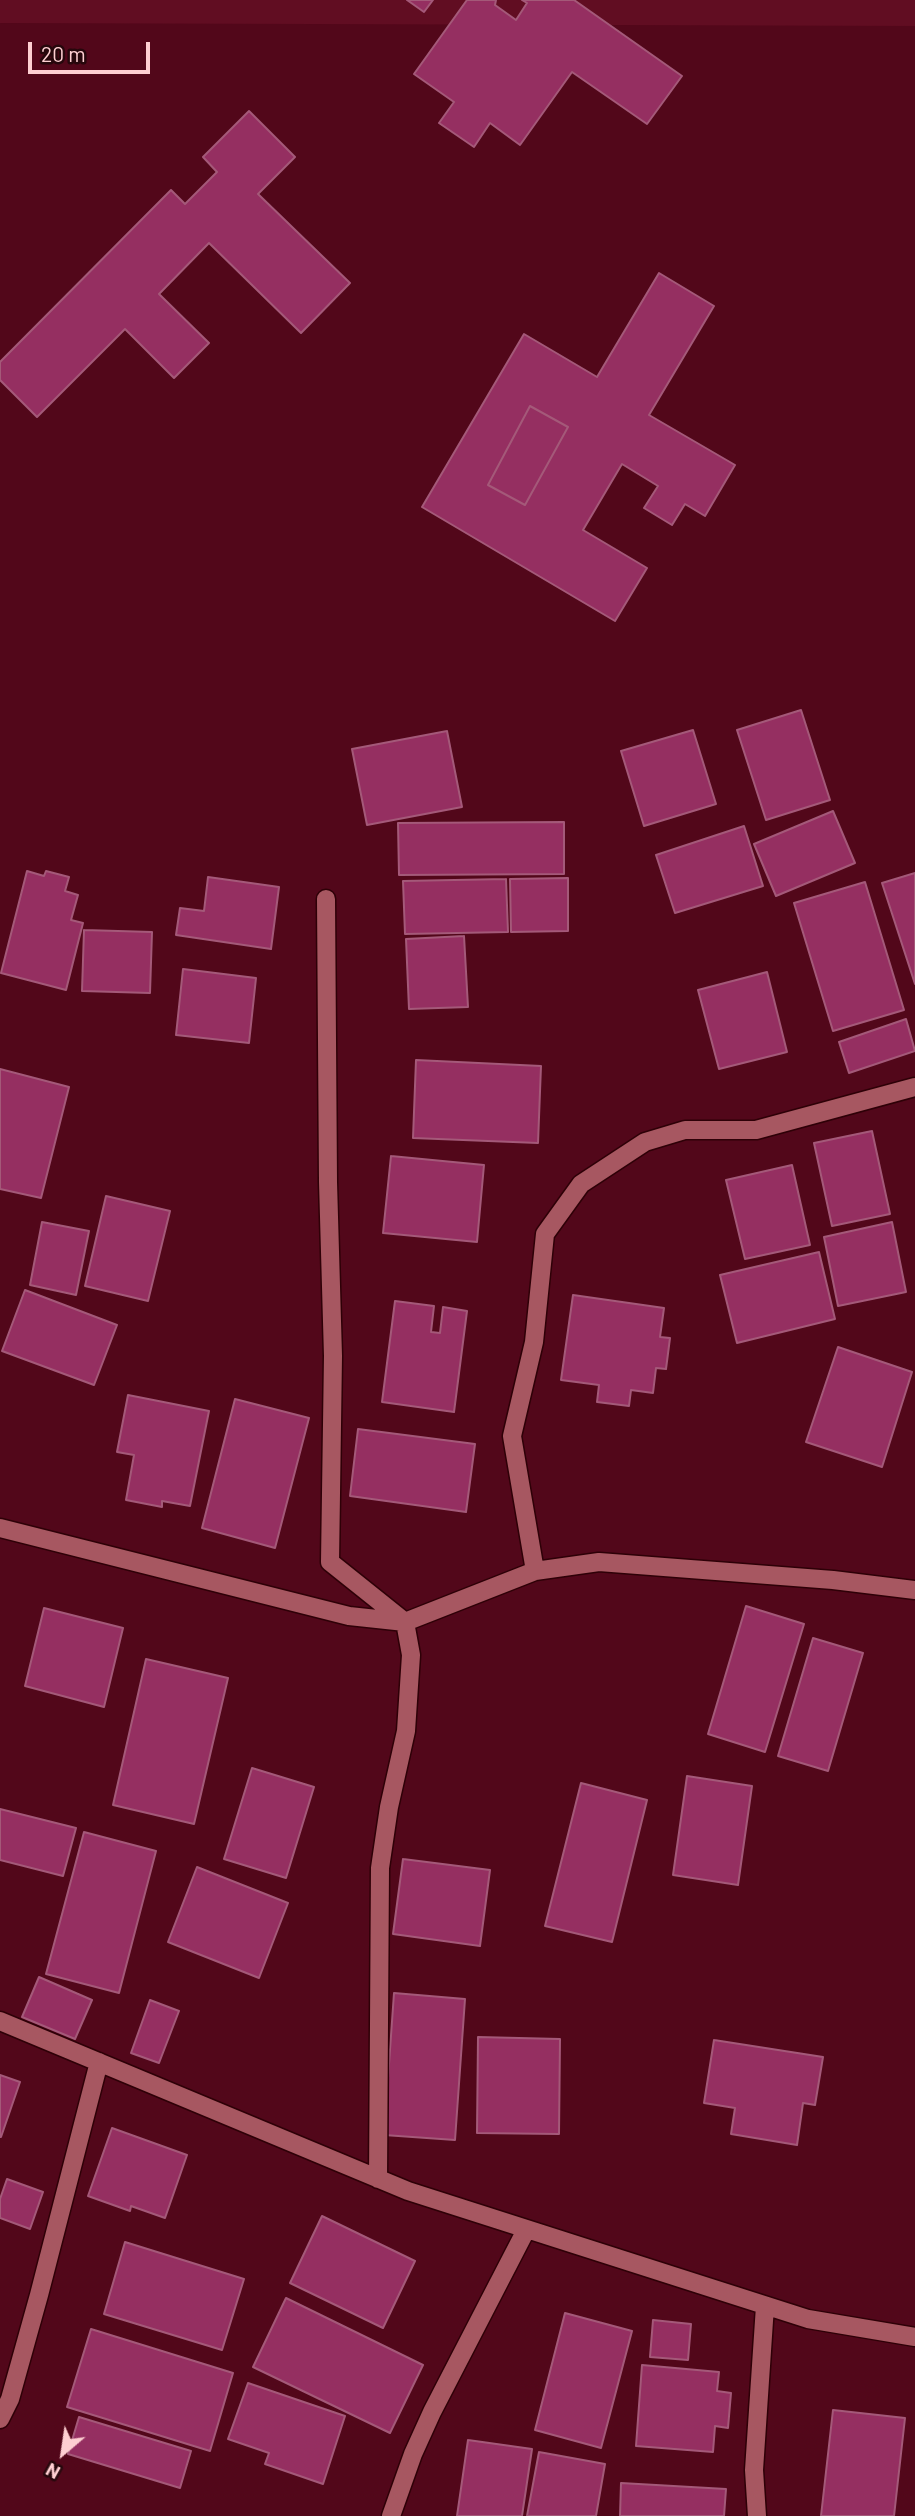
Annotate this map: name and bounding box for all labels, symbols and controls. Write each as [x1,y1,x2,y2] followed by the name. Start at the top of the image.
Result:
[32,28,154,72] scale bar
[41,41,86,66] text: 20 m
[28,2418,98,2488] north arrow
[41,2459,64,2485] text: N

